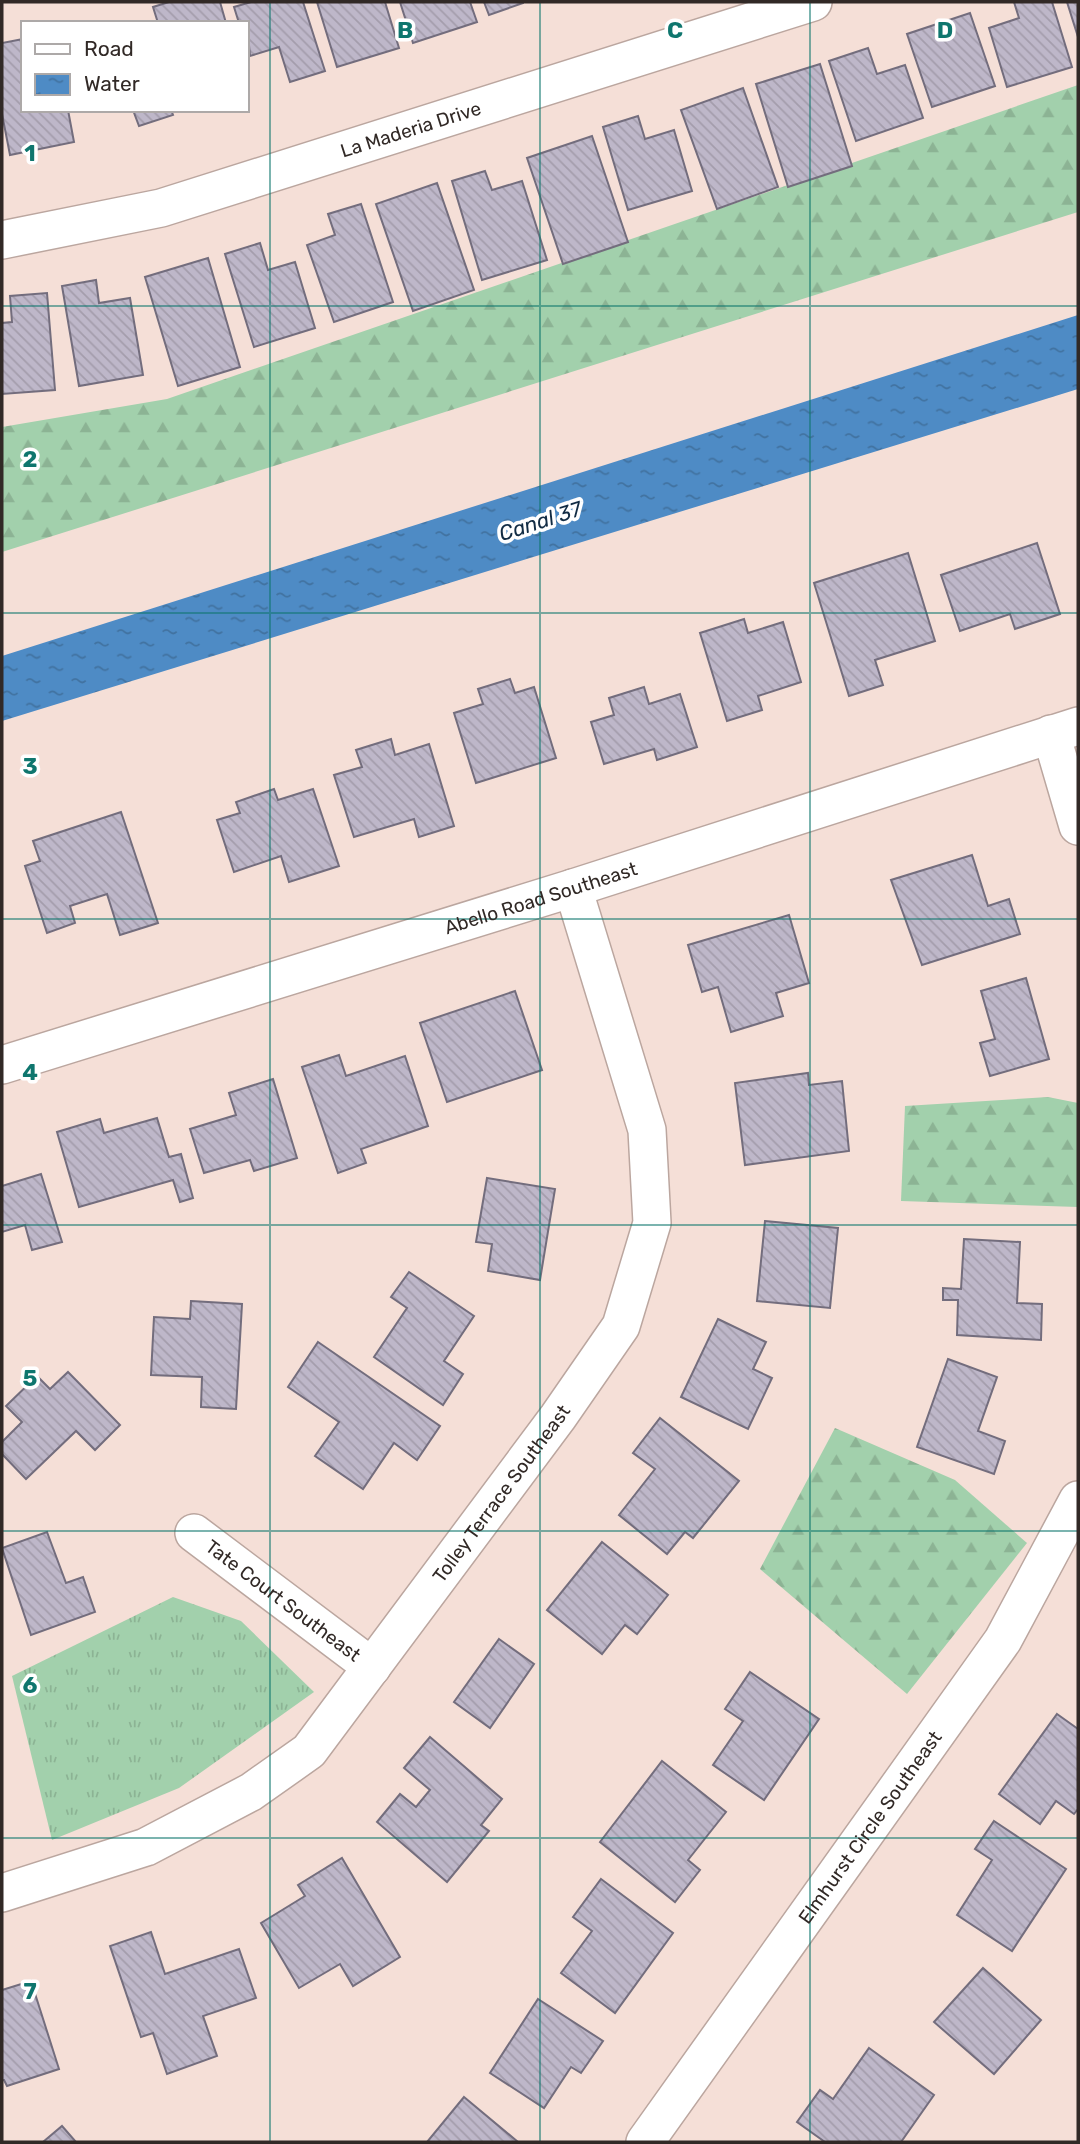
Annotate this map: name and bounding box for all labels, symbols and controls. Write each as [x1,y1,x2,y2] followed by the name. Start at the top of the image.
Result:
[397,16,413,44] text: B
[667,16,683,44] text: C
[937,16,953,44] text: D
[21,21,248,112] legend
[84,36,134,61] text: Road
[84,71,140,96] text: Water
[337,96,484,162] street label: La Maderia Drive
[24,139,36,167] text: 1
[23,445,37,473] text: 2
[496,495,586,546] water label: Canal 37
[22,752,38,780] text: 3
[441,857,640,939] street label: Abello Road Southeast
[22,1058,38,1086] text: 4
[23,1364,38,1392] text: 5
[427,1400,575,1587] street label: Tolley Terrace Southeast
[201,1535,366,1666] street label: Tate Court Southeast
[23,1671,38,1699] text: 6
[793,1726,947,1928] street label: Elmhurst Circle Southeast
[23,1977,37,2005] text: 7

